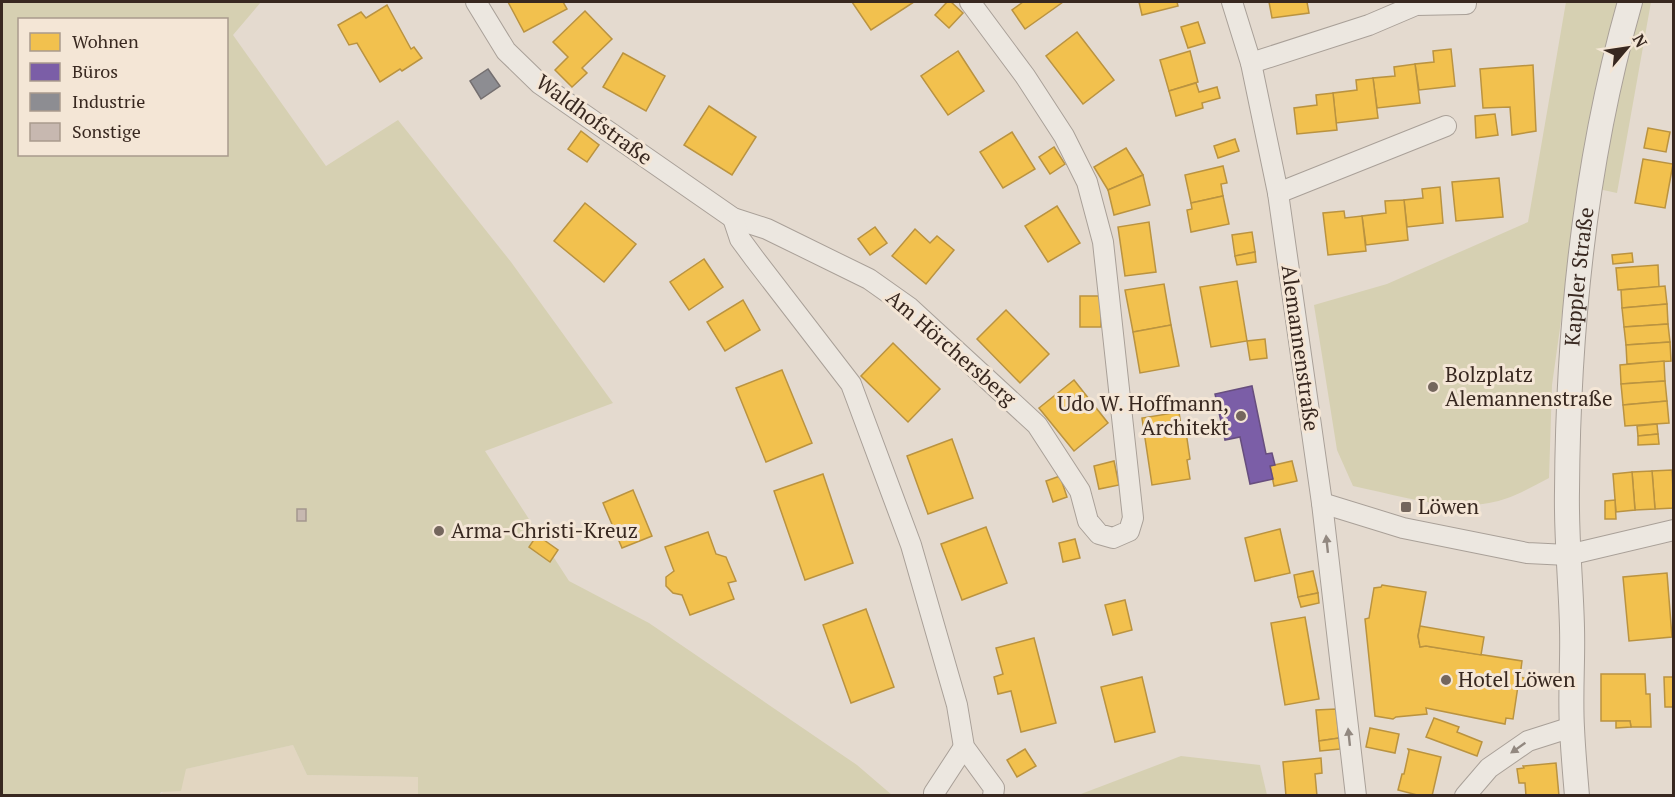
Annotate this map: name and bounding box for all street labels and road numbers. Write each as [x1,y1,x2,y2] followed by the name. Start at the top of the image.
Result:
[531,67,658,171] street label: Waldhofstraße
[1557,205,1600,347] street label: Kappler Straße
[1275,263,1327,433] street label: Alemannenstraße
[881,283,1023,412] street label: Am Hörchersberg

